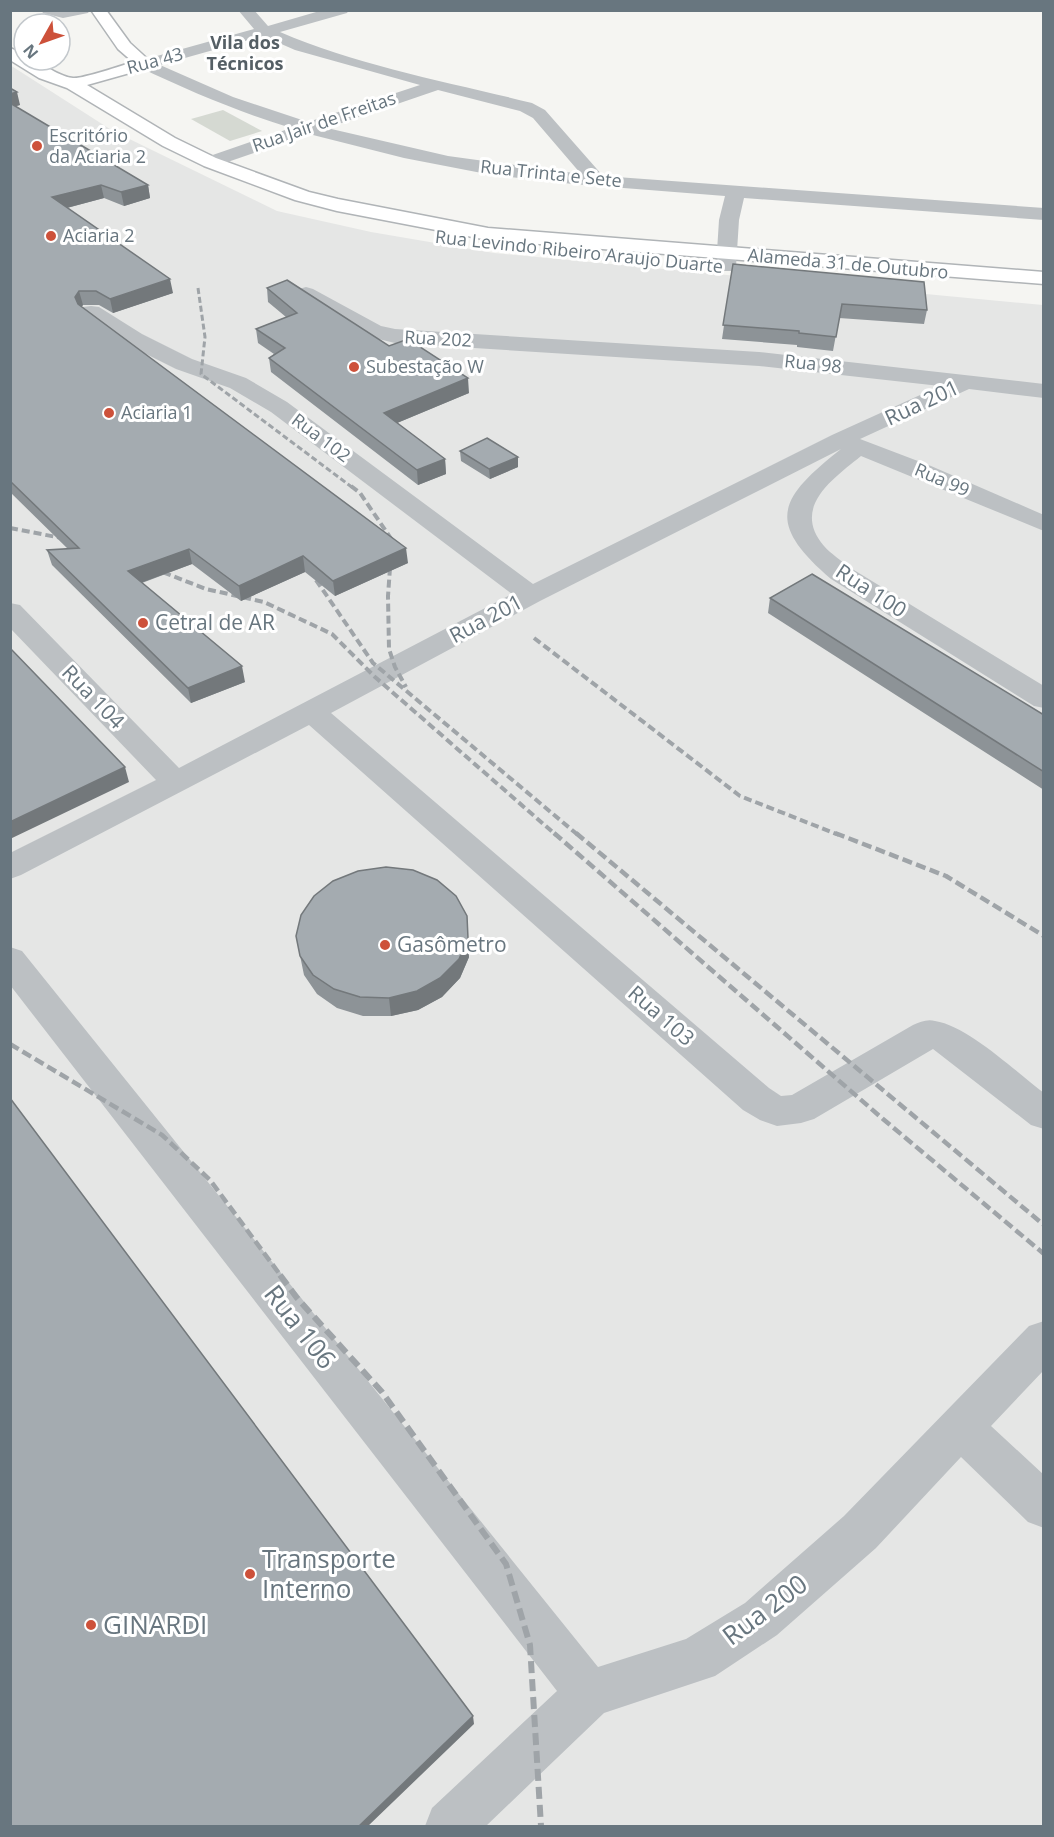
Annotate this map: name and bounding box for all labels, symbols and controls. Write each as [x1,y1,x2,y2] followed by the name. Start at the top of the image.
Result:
[12,12,72,72] north arrow
[207,30,284,75] district label: Vila dos Técnicos
[18,40,43,64] text: N
[124,41,186,79] street label: Rua 43
[249,85,399,157] street label: Rua Jair de Freitas
[49,123,146,168] place label: Escritório da Aciaria 2
[30,139,44,153] marker: Escritório da Aciaria 2
[479,154,623,192] street label: Rua Trinta e Sete
[63,223,134,247] place label: Aciaria 2
[434,224,724,278] street label: Rua Levindo Ribeiro Araujo Duarte
[44,229,58,243] marker: Aciaria 2
[747,242,949,284] street label: Alameda 31 de Outubro
[404,324,472,352] street label: Rua 202
[783,348,843,378] street label: Rua 98
[366,354,484,378] place label: Subestação W
[347,360,361,374] marker: Subestação W
[880,373,963,431] street label: Rua 201
[121,400,192,424] place label: Aciaria 1
[102,406,116,420] marker: Aciaria 1
[287,407,356,467] street label: Rua 102
[911,457,974,501] street label: Rua 99
[831,557,912,623] street label: Rua 100
[444,587,527,649] street label: Rua 201
[155,608,275,636] place label: Cetral de AR
[136,616,150,630] marker: Cetral de AR
[56,658,131,734] street label: Rua 104
[397,930,507,958] place label: Gasômetro
[378,938,392,952] marker: Gasômetro
[623,979,701,1052] street label: Rua 103
[256,1277,345,1376] street label: Rua 106
[262,1540,396,1606] place label: Transporte Interno
[715,1565,814,1653] street label: Rua 200
[243,1567,257,1581] marker: Transporte Interno
[103,1606,207,1642] place label: GINARDI
[84,1618,98,1632] marker: GINARDI

